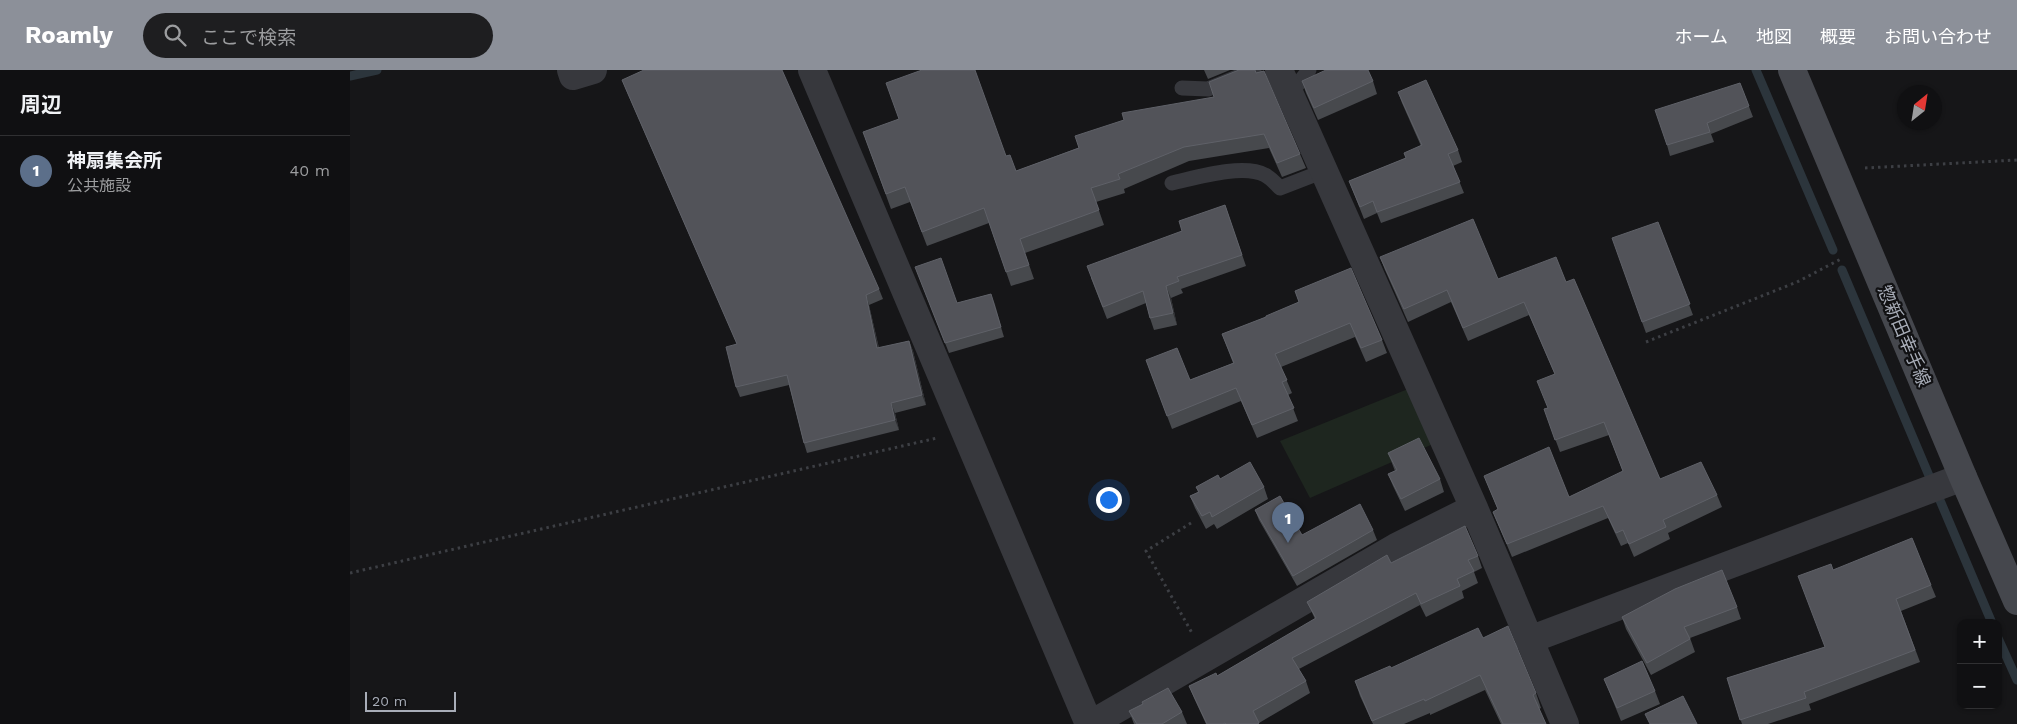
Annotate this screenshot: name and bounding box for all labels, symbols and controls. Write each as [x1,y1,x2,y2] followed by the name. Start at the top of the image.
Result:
[143,13,493,58] search box
[25,21,113,49] text: Roamly
[161,21,189,49] icon: search
[201,26,296,49] text: ここで検索
[1675,26,1728,47] text: ホーム
[1756,26,1792,47] text: 地図
[1820,26,1856,47] text: 概要
[1884,26,1992,47] text: お問い合わせ
[1897,85,1942,130] north arrow
[20,92,62,117] text: 周辺
[67,149,162,172] text: 神扇集会所
[33,161,39,180] text: 1
[290,161,330,180] text: 40 m
[67,176,131,195] text: 公共施設
[1874,282,1935,390] street label: 惣新田幸手線
[1096,487,1122,513] your location
[1272,502,1304,543] pin: 1
[1957,619,2002,709] map controls
[1957,619,2002,664] button: +
[1957,664,2002,709] button: −
[365,689,456,712] scale bar
[372,693,407,709] text: 20 m

